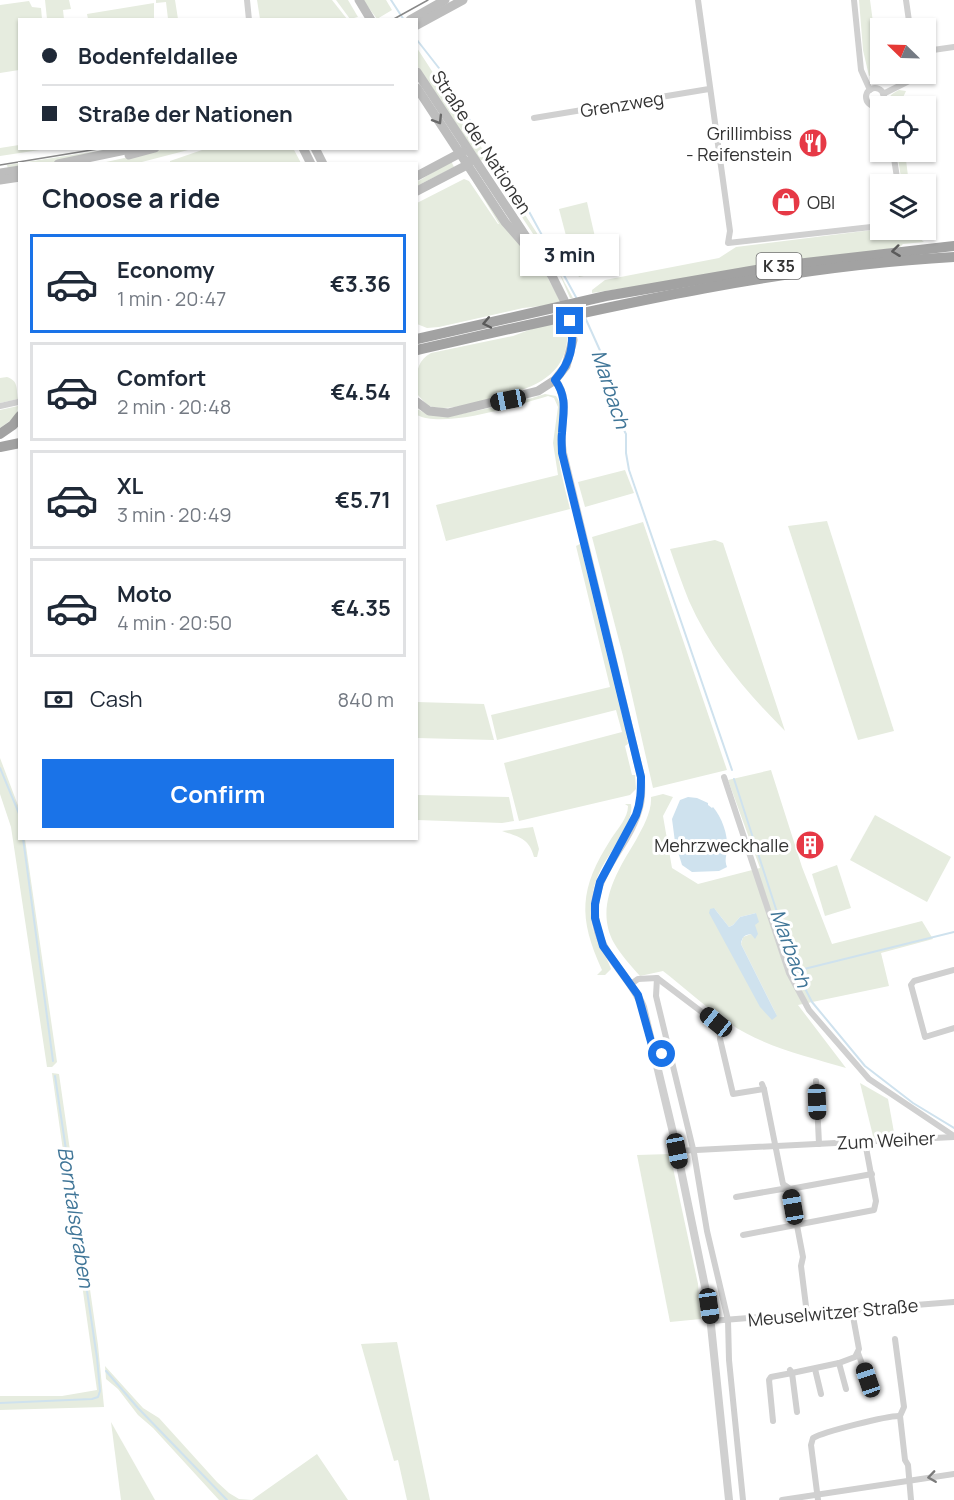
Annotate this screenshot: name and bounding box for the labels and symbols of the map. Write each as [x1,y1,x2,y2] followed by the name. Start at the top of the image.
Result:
[870,18,936,84] north arrow
[427,66,537,218] street label: Straße der Nationen
[579,86,665,122] street label: Grenzweg
[431,113,442,124] one-way arrow
[686,121,792,166] place label: Grillimbiss - Reifenstein
[797,127,829,159] restaurant icon: Grillimbiss - Reifenstein
[770,186,802,218] shop icon: OBI
[807,190,835,214] place label: OBI
[520,234,620,276] callout: 3 min
[891,245,900,257] one-way arrow
[756,253,802,279] road number: K 35
[556,307,583,334] route end
[482,316,492,329] one-way arrow
[586,346,637,433] water label: Marbach
[489,388,527,412] car
[794,829,826,861] building icon: Mehrzweckhalle
[654,833,789,857] place label: Mehrzweckhalle
[764,905,818,992] water label: Marbach
[696,1004,736,1040] car
[648,1040,675,1067] route start
[807,1084,827,1120] car
[836,1125,936,1155] street label: Zum Weiher
[665,1132,689,1170] car
[52,1145,101,1291] water label: Borntalsgraben
[781,1188,805,1226] car
[698,1287,720,1325] car
[747,1293,919,1331] street label: Meuselwitzer Straße
[854,1360,882,1400] car
[927,1471,937,1483] one-way arrow

